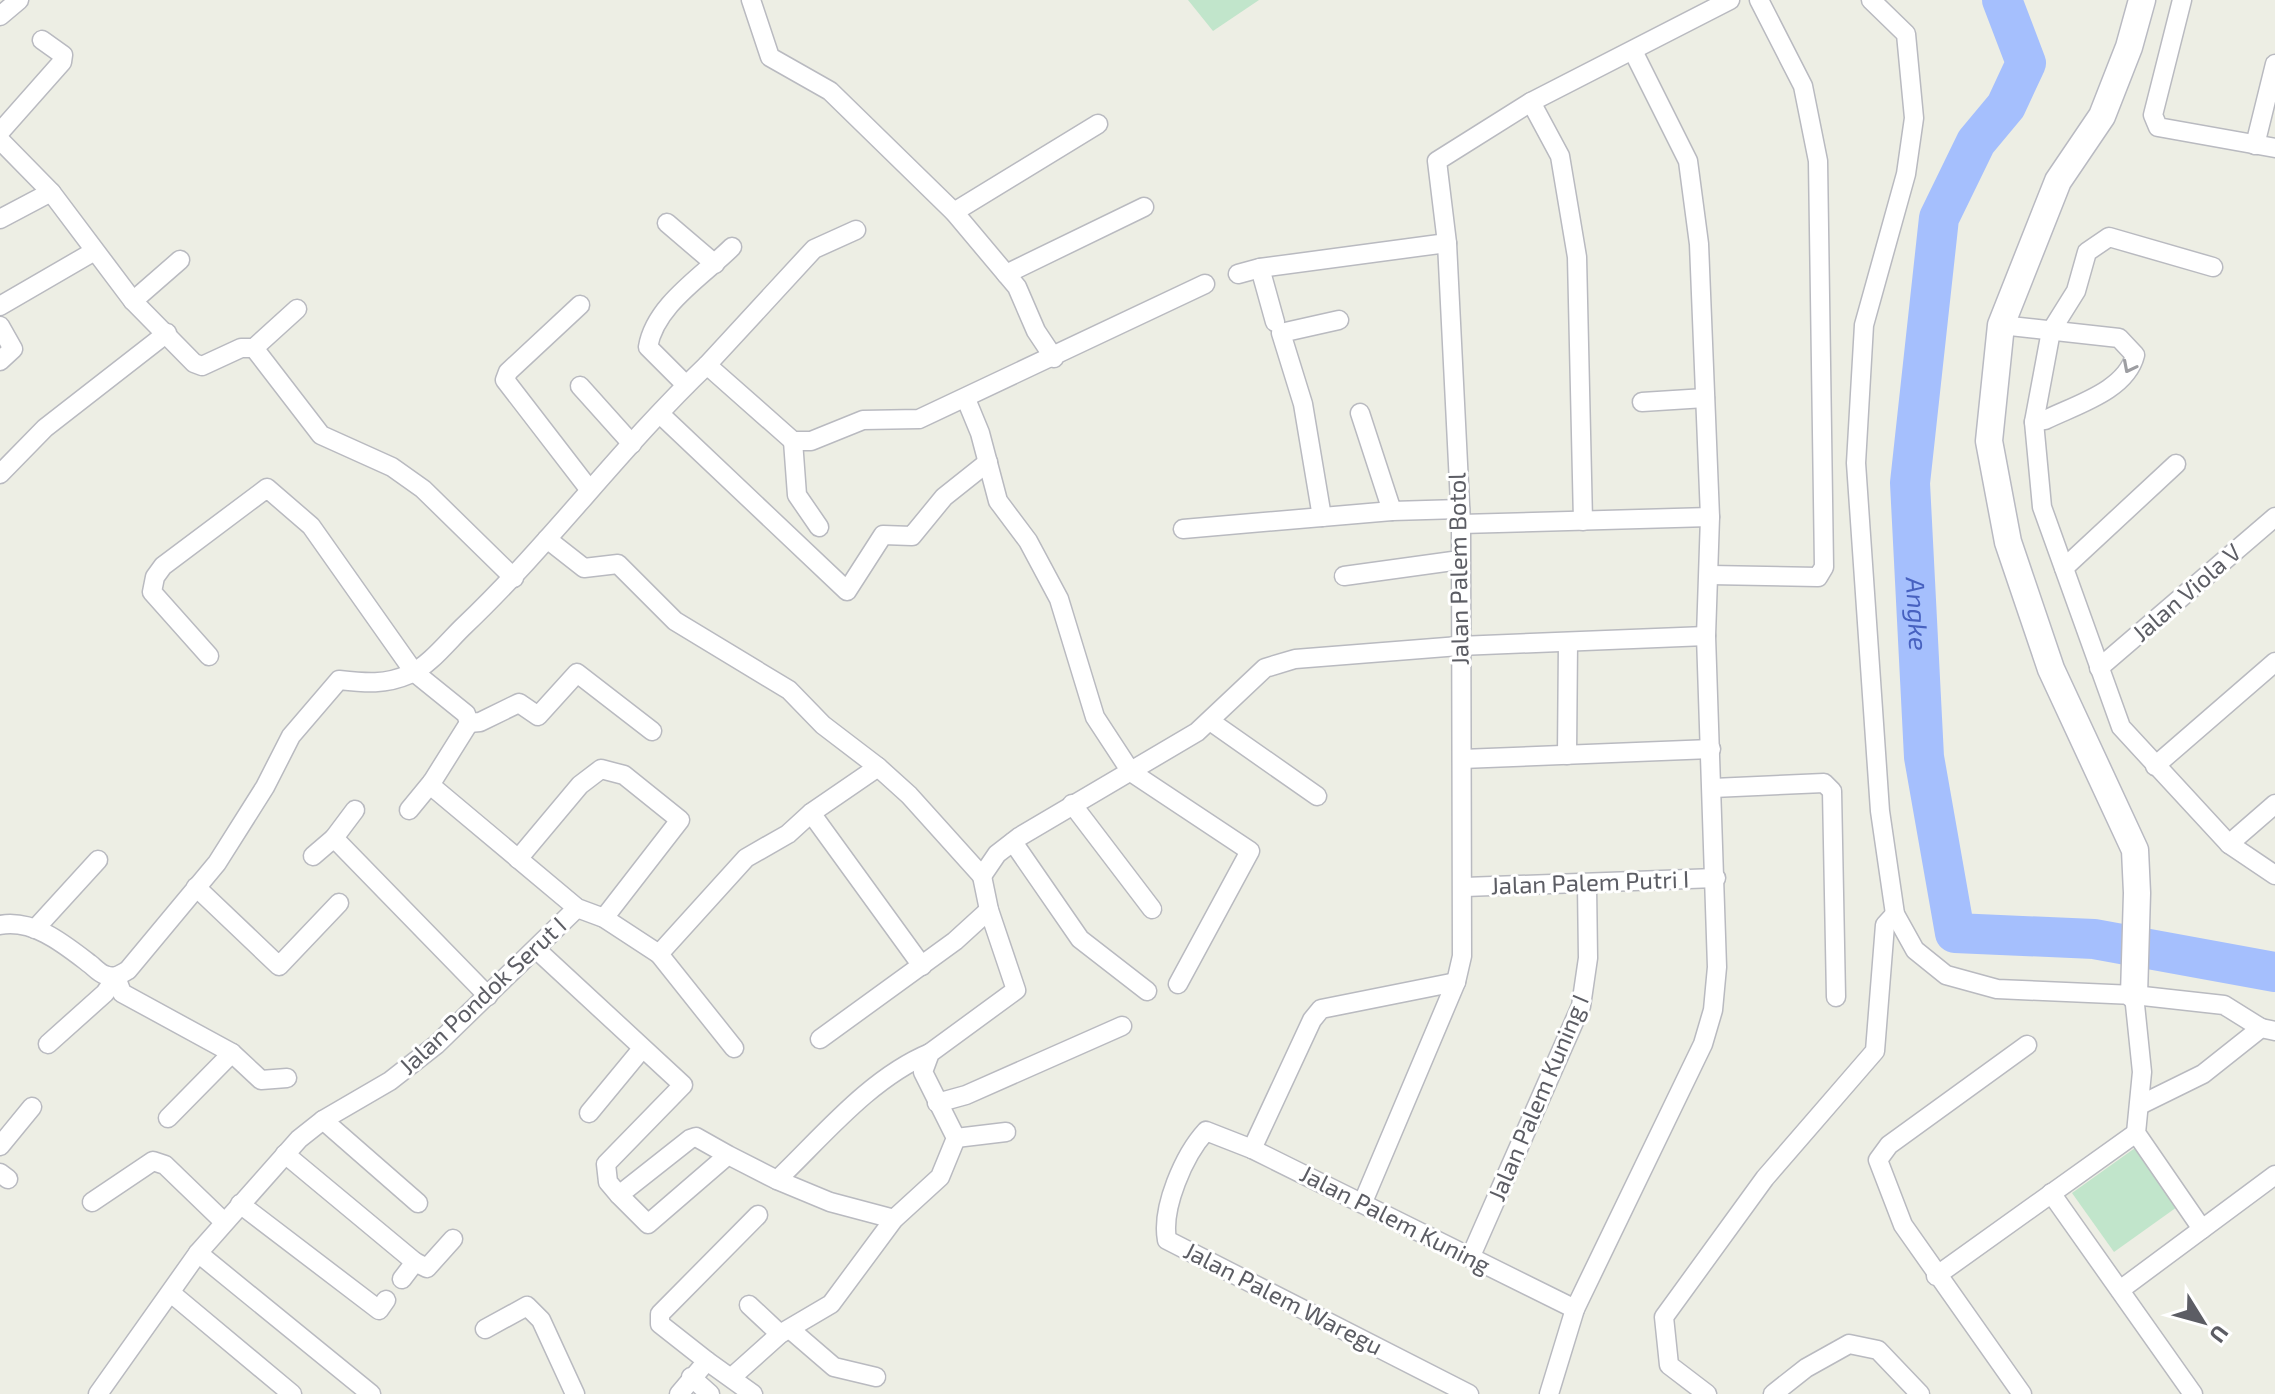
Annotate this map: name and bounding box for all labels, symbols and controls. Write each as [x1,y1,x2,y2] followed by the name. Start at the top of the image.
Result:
[2123,359,2138,373] one-way arrow
[1441,472,1474,666] street label: Jalan Palem Botol
[2126,537,2246,647] street label: Jalan Viola V
[1901,575,1936,651] water label: Angke
[1490,864,1690,899] street label: Jalan Palem Putri I
[392,910,571,1080] street label: Jalan Pondok Serut I
[1481,990,1594,1205] street label: Jalan Palem Kuning I
[1296,1158,1496,1279] street label: Jalan Palem Kuning
[1179,1235,1388,1360] street label: Jalan Palem Waregu
[2163,1282,2243,1362] north arrow
[2205,1321,2235,1348] text: U

